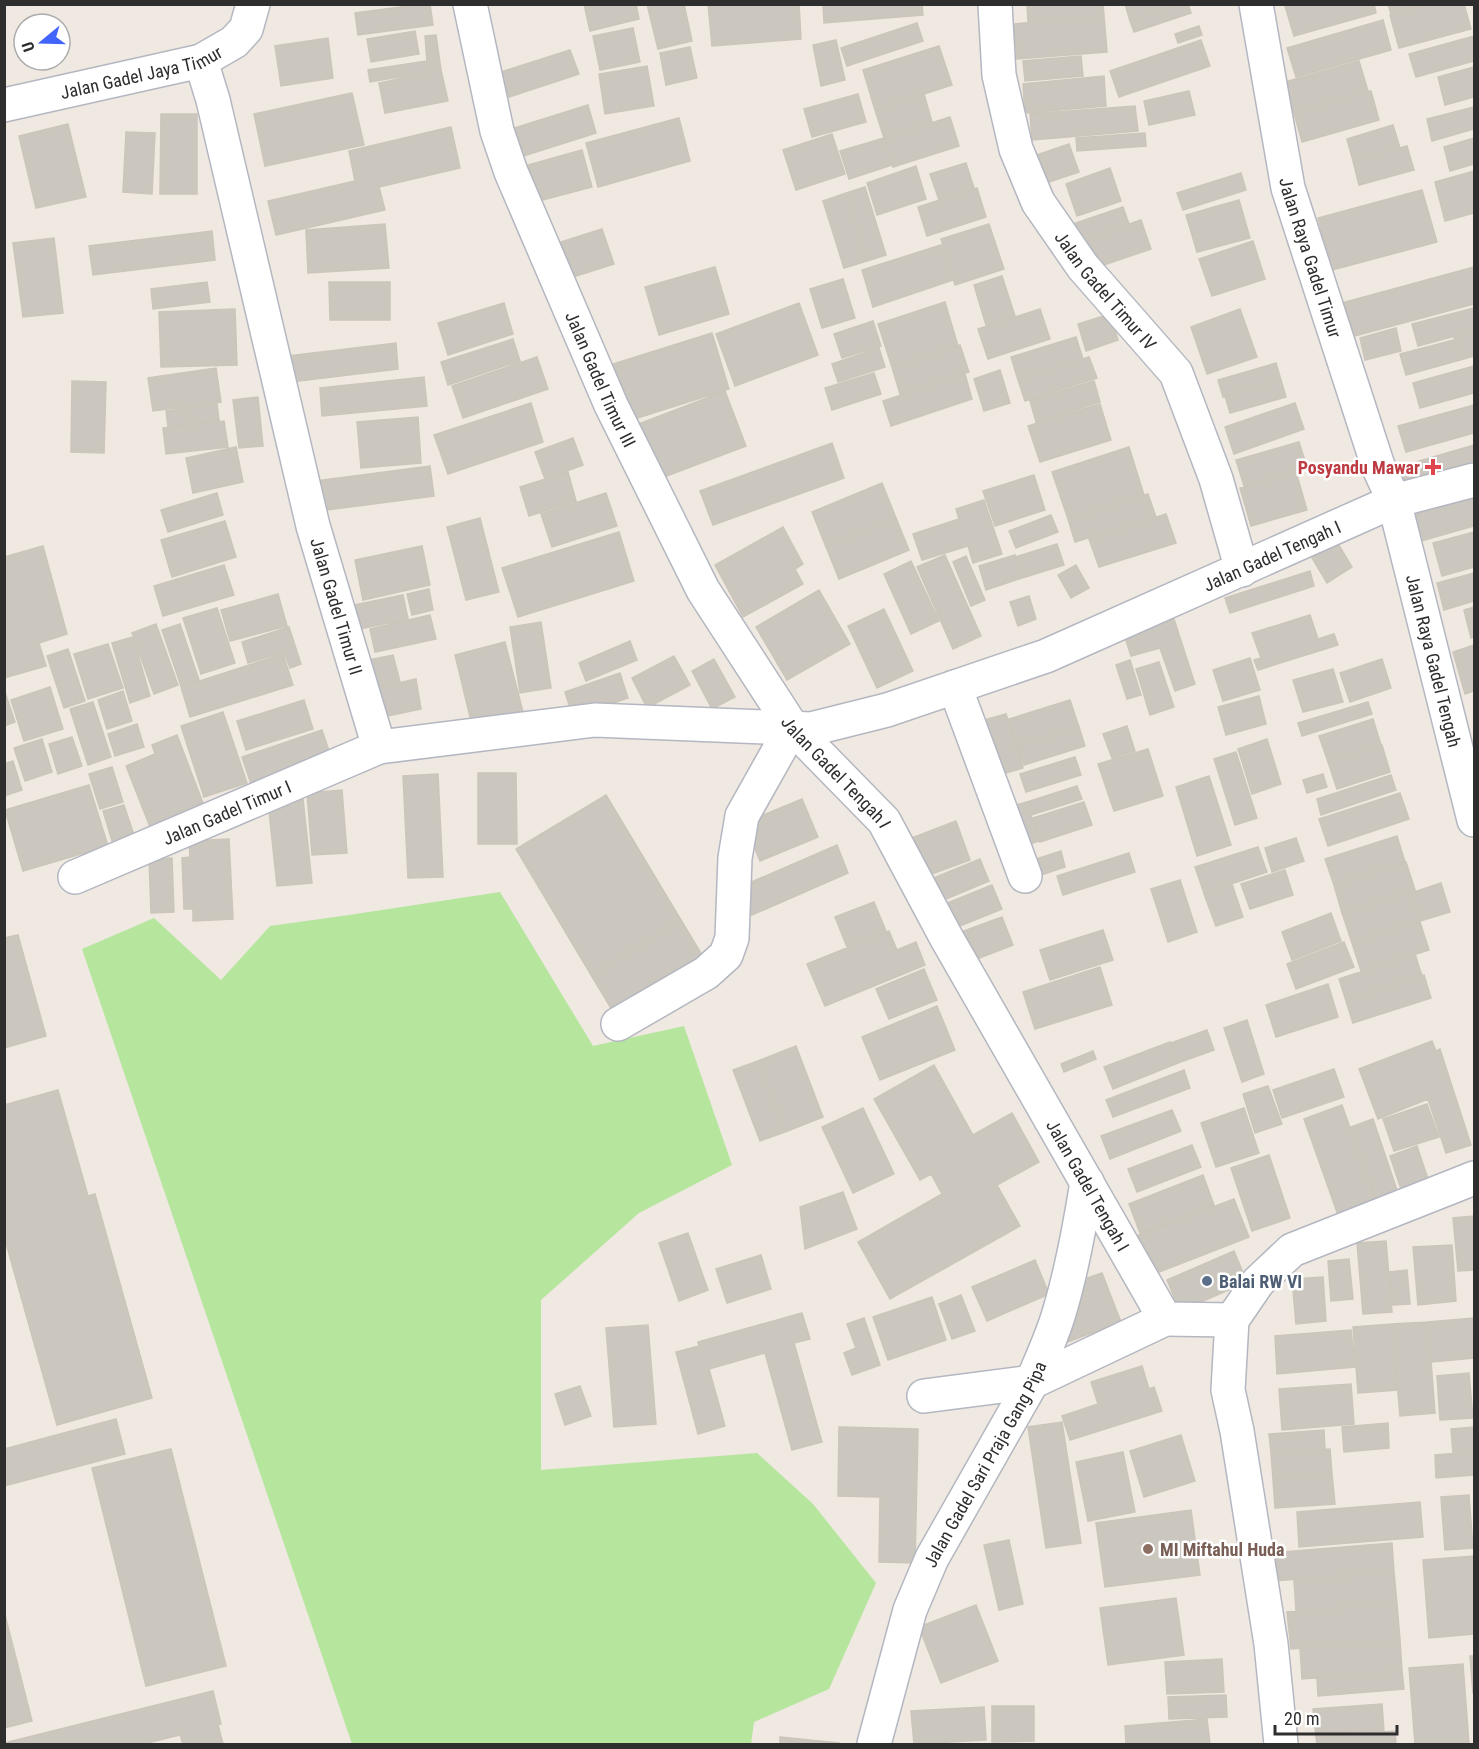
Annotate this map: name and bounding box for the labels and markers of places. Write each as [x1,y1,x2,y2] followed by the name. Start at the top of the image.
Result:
[1298,457,1420,478] place label: Posyandu Mawar
[1424,458,1442,476] marker: Posyandu Mawar
[1219,1271,1302,1292] place label: Balai RW VI
[1200,1274,1214,1288] marker: Balai RW VI
[1160,1539,1284,1560] place label: MI Miftahul Huda
[1141,1542,1155,1556] marker: MI Miftahul Huda

